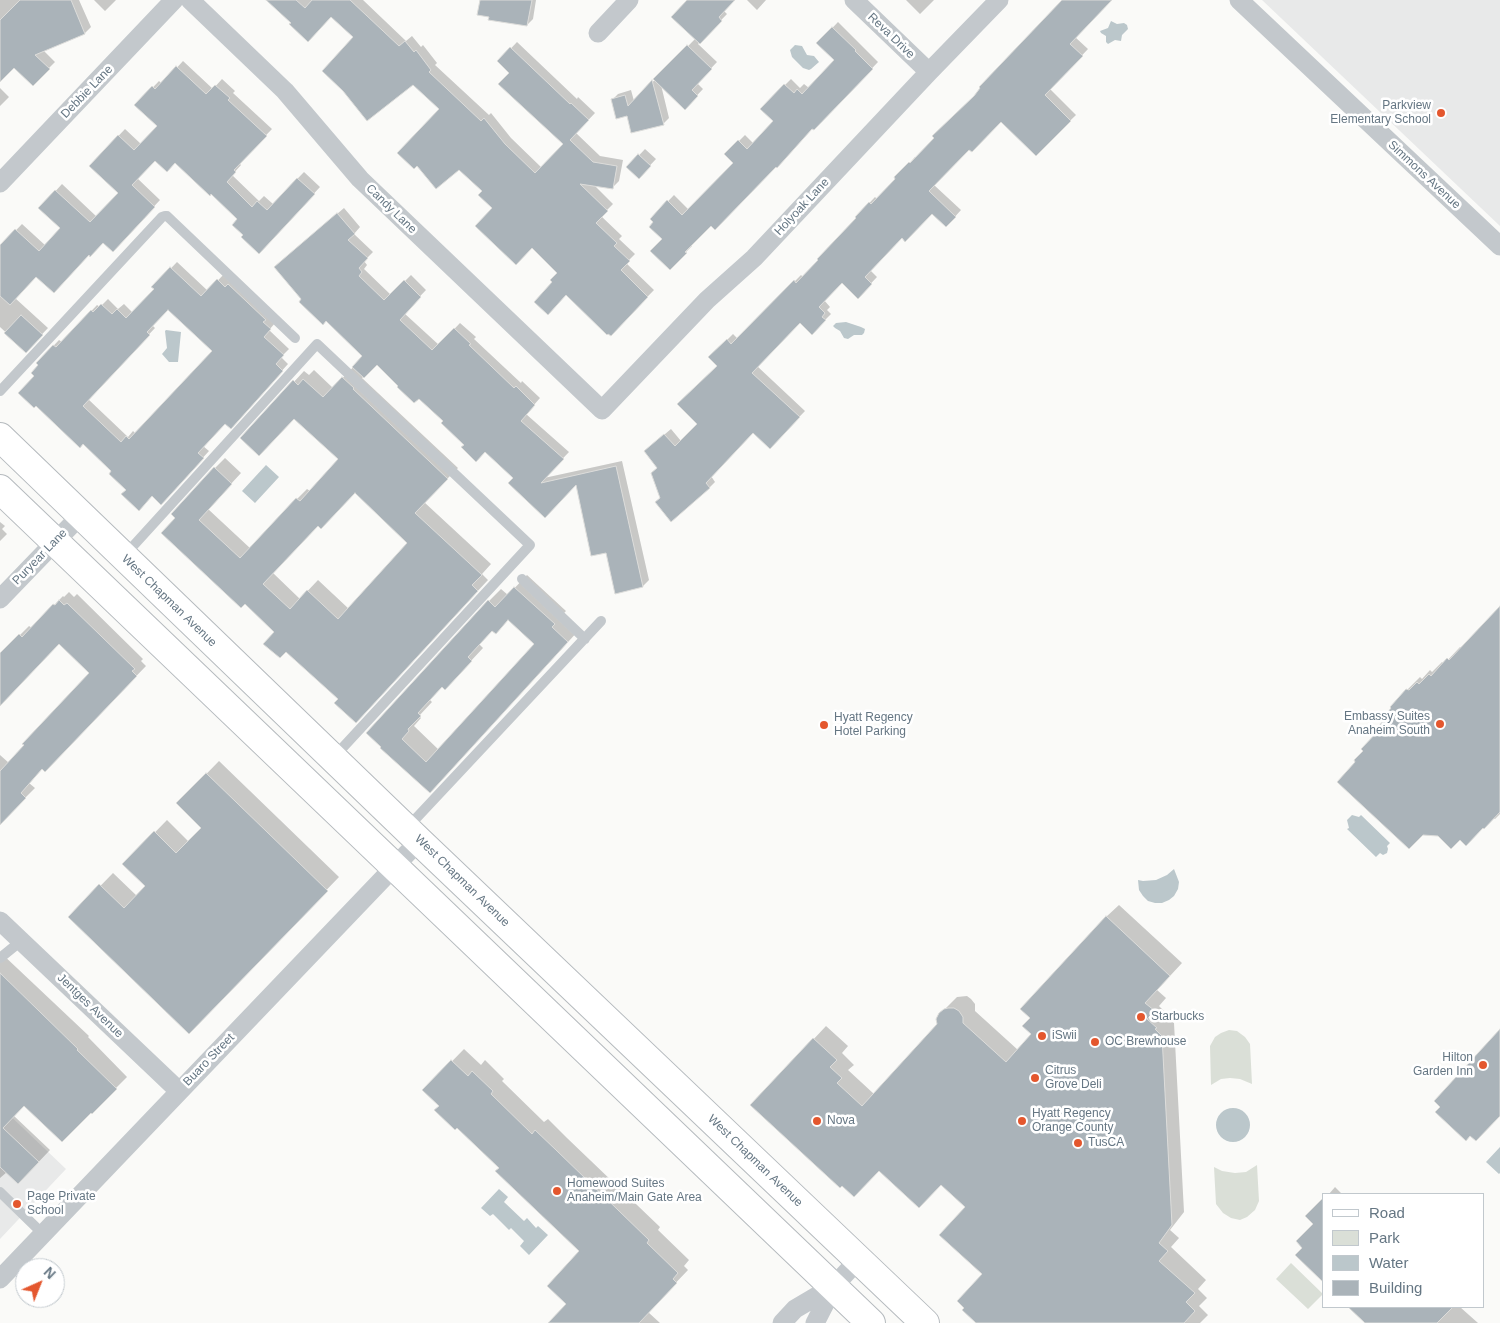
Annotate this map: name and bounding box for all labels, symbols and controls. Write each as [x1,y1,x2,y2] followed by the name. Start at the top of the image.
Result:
[865,10,917,62] street label: Reva Drive
[58,63,116,121] street label: Debbie Lane
[1330,99,1431,127] place label: Parkview Elementary School
[1435,107,1447,119] marker: Parkview Elementary School
[1385,138,1463,212] street label: Simmons Avenue
[772,175,832,239] street label: Holyoak Lane
[363,181,419,237] street label: Candy Lane
[10,526,70,588] street label: Puryear Lane
[119,552,219,650] street label: West Chapman Avenue
[1344,710,1430,738] place label: Embassy Suites Anaheim South
[834,711,913,739] place label: Hyatt Regency Hotel Parking
[1434,718,1446,730] marker: Embassy Suites Anaheim South
[818,719,830,731] marker: Hyatt Regency Hotel Parking
[412,832,512,930] street label: West Chapman Avenue
[54,971,126,1041] street label: Jentges Avenue
[1151,1010,1204,1024] place label: Starbucks
[1135,1011,1147,1023] marker: Starbucks
[1052,1029,1077,1043] place label: iSwii
[1036,1030,1048,1042] marker: iSwii
[180,1031,238,1089] street label: Buaro Street
[1105,1035,1186,1049] place label: OC Brewhouse
[1089,1036,1101,1048] marker: OC Brewhouse
[1413,1051,1473,1079] place label: Hilton Garden Inn
[1477,1059,1489,1071] marker: Hilton Garden Inn
[1045,1064,1102,1092] place label: Citrus Grove Deli
[1029,1072,1041,1084] marker: Citrus Grove Deli
[1032,1107,1113,1135] place label: Hyatt Regency Orange County
[705,1112,805,1210] street label: West Chapman Avenue
[827,1114,855,1128] place label: Nova
[811,1115,823,1127] marker: Nova
[1016,1115,1028,1127] marker: Hyatt Regency Orange County
[1088,1136,1124,1150] place label: TusCA
[1072,1137,1084,1149] marker: TusCA
[567,1177,702,1205] place label: Homewood Suites Anaheim/Main Gate Area
[551,1185,563,1197] marker: Homewood Suites Anaheim/Main Gate Area
[27,1190,96,1218] place label: Page Private School
[1322,1193,1485,1308] legend
[11,1198,23,1210] marker: Page Private School
[1369,1204,1405,1221] text: Road
[1369,1229,1400,1246] text: Park
[1369,1254,1408,1271] text: Water
[15,1258,65,1308] north arrow
[41,1264,59,1282] text: N
[1369,1279,1422,1296] text: Building

